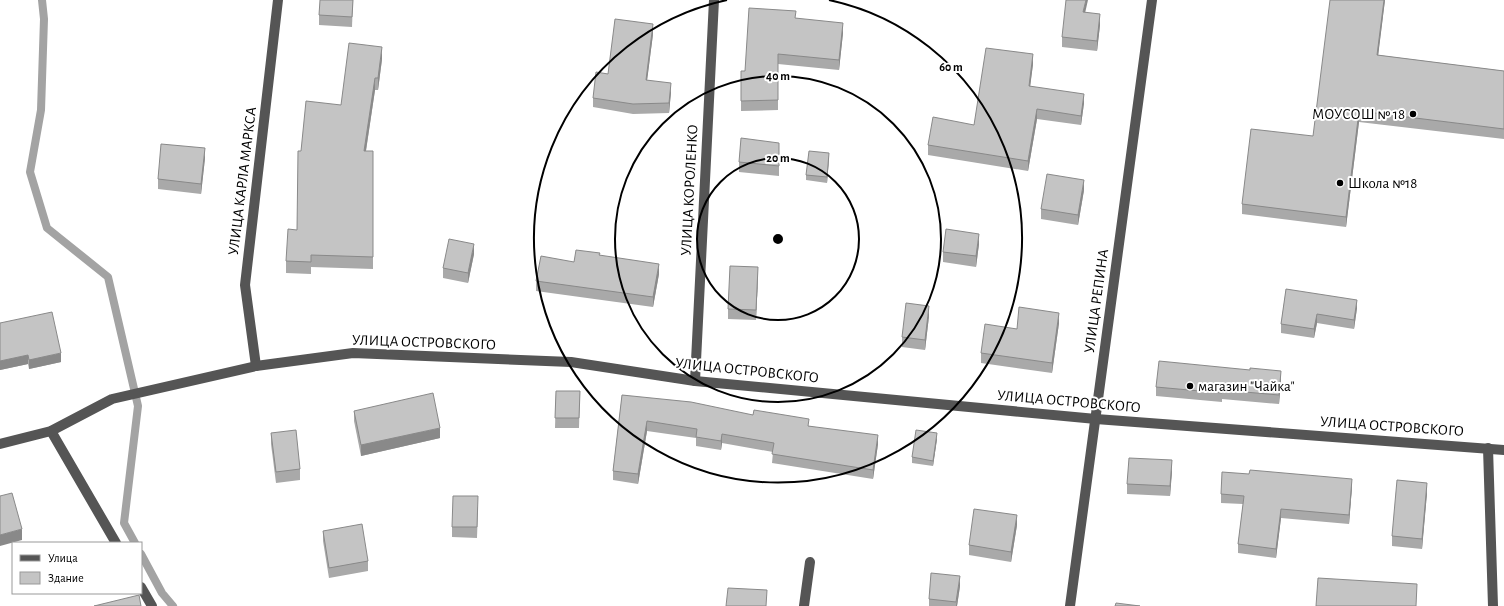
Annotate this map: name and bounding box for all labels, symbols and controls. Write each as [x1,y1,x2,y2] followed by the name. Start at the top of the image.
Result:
[939,61,963,73] text: 60 m
[766,70,790,82] text: 40 m
[226,106,259,256] street label: УЛИЦА КАРЛА МАРКСА
[1312,107,1405,122] place label: МОУСОШ № 18
[1408,109,1418,119] marker: МОУСОШ № 18
[679,124,700,256] street label: УЛИЦА КОРОЛЕНКО
[766,152,790,164] text: 20 m
[1348,176,1417,191] place label: Школа №18
[1335,178,1345,188] marker: Школа №18
[771,232,785,246] centre of rings
[1082,248,1111,354] street label: УЛИЦА РЕПИНА
[352,332,496,353] street label: УЛИЦА ОСТРОВСКОГО
[674,355,819,385] street label: УЛИЦА ОСТРОВСКОГО
[1198,379,1295,394] place label: магазин "Чайка"
[1185,381,1195,391] marker: магазин "Чайка"
[996,388,1141,415] street label: УЛИЦА ОСТРОВСКОГО
[1319,414,1464,439] street label: УЛИЦА ОСТРОВСКОГО
[12,542,142,594] legend
[48,552,78,564] text: Улица
[48,572,84,584] text: Здание

